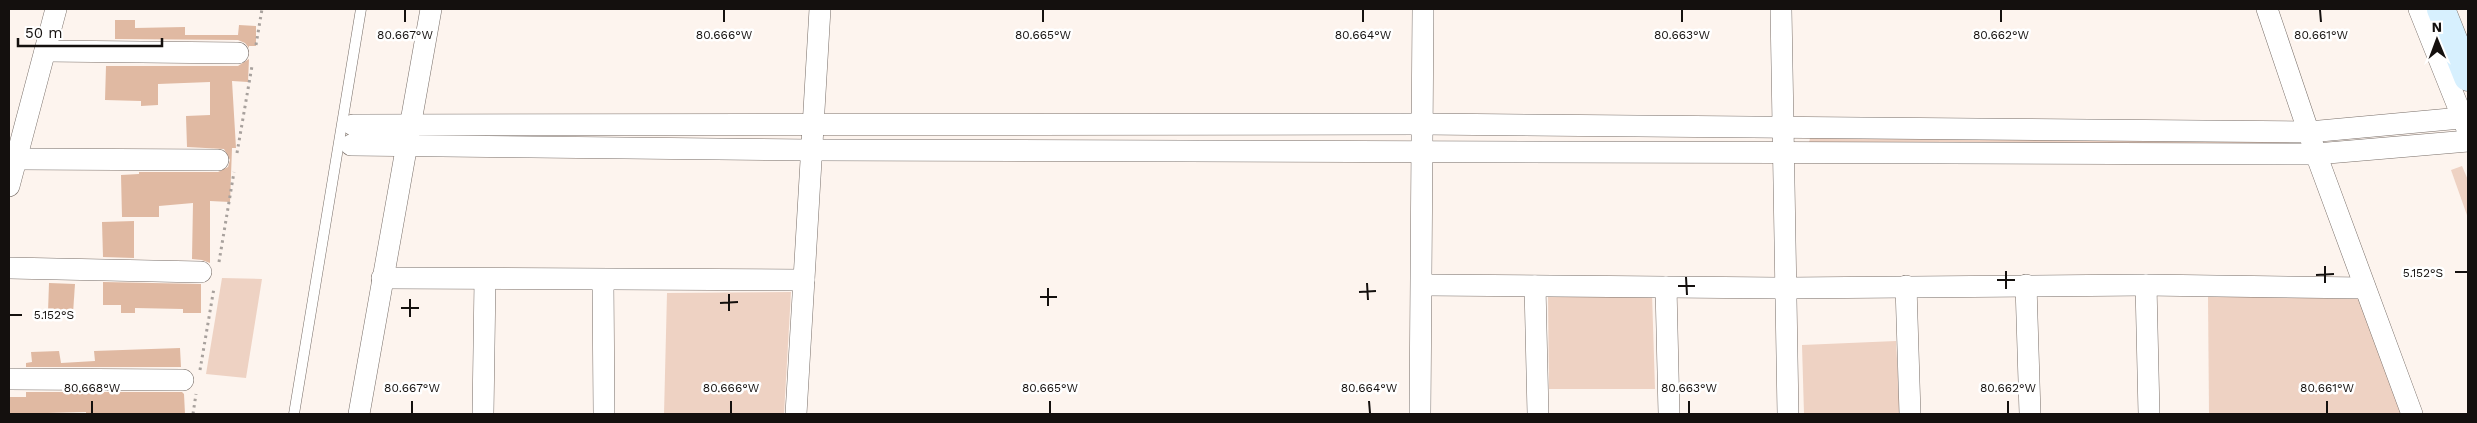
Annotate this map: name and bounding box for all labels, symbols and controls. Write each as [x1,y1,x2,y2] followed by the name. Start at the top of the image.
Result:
[18,15,161,47] scale bar
[2412,15,2462,65] north arrow
[2431,19,2442,35] text: N
[25,24,62,42] text: 50 m
[377,28,433,42] text: 80.667°W
[696,28,753,42] text: 80.666°W
[1015,28,1072,42] text: 80.665°W
[1335,28,1392,42] text: 80.664°W
[1654,28,1711,42] text: 80.663°W
[1973,28,2030,42] text: 80.662°W
[2294,28,2348,42] text: 80.661°W
[2403,266,2443,280] text: 5.152°S
[34,308,74,322] text: 5.152°S
[64,381,121,395] text: 80.668°W
[384,381,440,395] text: 80.667°W
[703,381,760,395] text: 80.666°W
[1022,381,1079,395] text: 80.665°W
[1341,381,1398,395] text: 80.664°W
[1661,381,1718,395] text: 80.663°W
[1980,381,2037,395] text: 80.662°W
[2300,381,2354,395] text: 80.661°W

